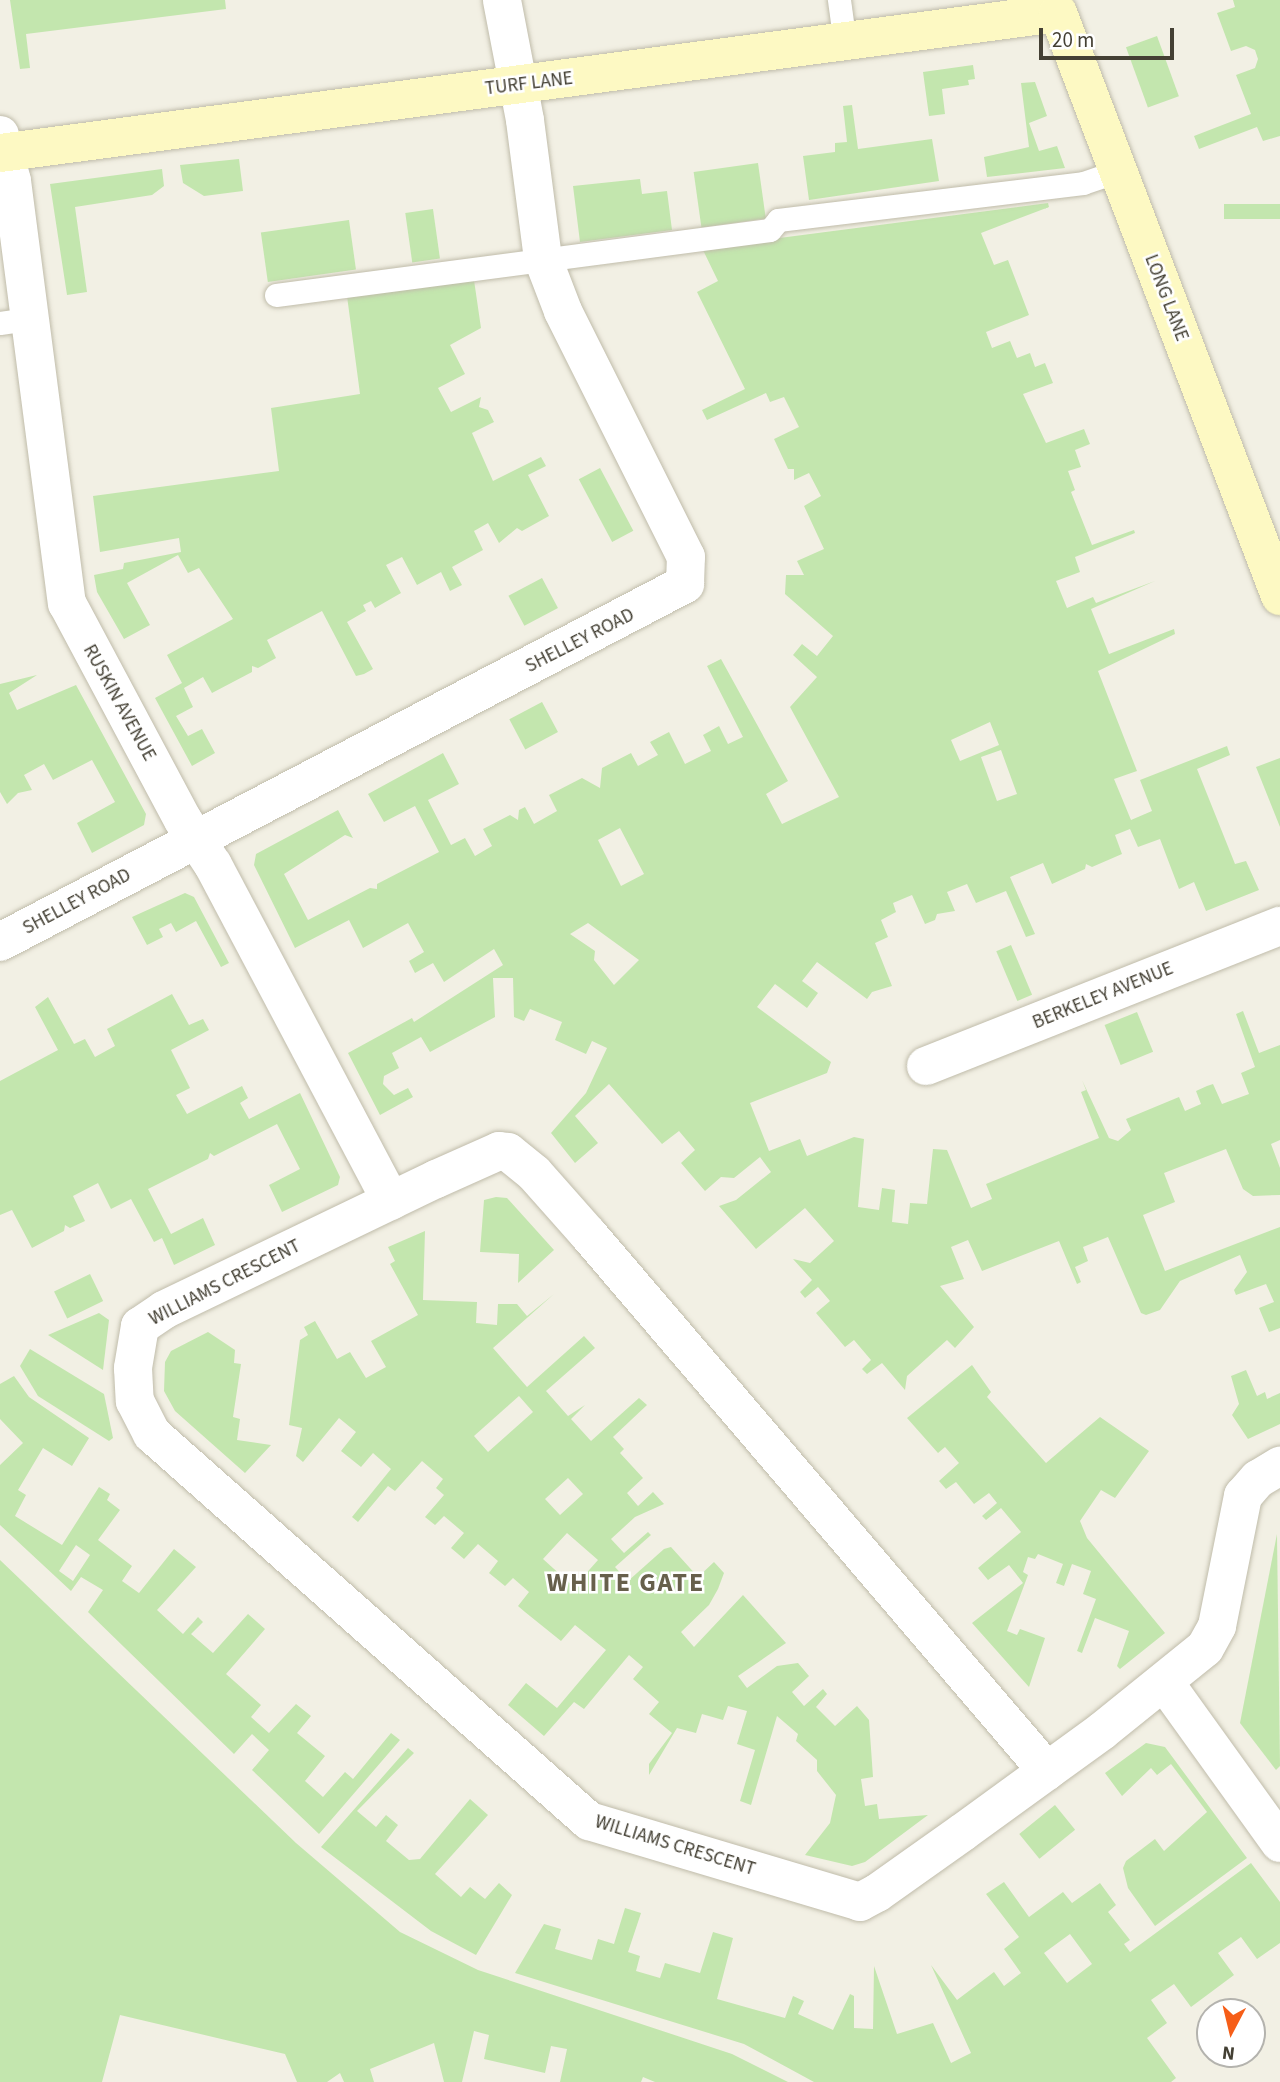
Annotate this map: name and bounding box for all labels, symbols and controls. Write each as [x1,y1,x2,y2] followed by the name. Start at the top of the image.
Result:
[1042,14,1177,58] scale bar
[1052,25,1094,55] text: 20 m
[484,67,574,101] street label: TURF LANE
[1139,251,1193,345] street label: LONG LANE
[522,604,638,678] street label: SHELLEY ROAD
[78,641,160,765] street label: RUSKIN AVENUE
[19,864,135,940] street label: SHELLEY ROAD
[1029,957,1177,1035] street label: BERKELEY AVENUE
[146,1235,304,1331] street label: WILLIAMS CRESCENT
[548,1567,704,1599] district label: WHITE GATE
[592,1811,758,1881] street label: WILLIAMS CRESCENT
[1196,1998,1266,2068] north arrow
[1221,2038,1237,2067] text: N

